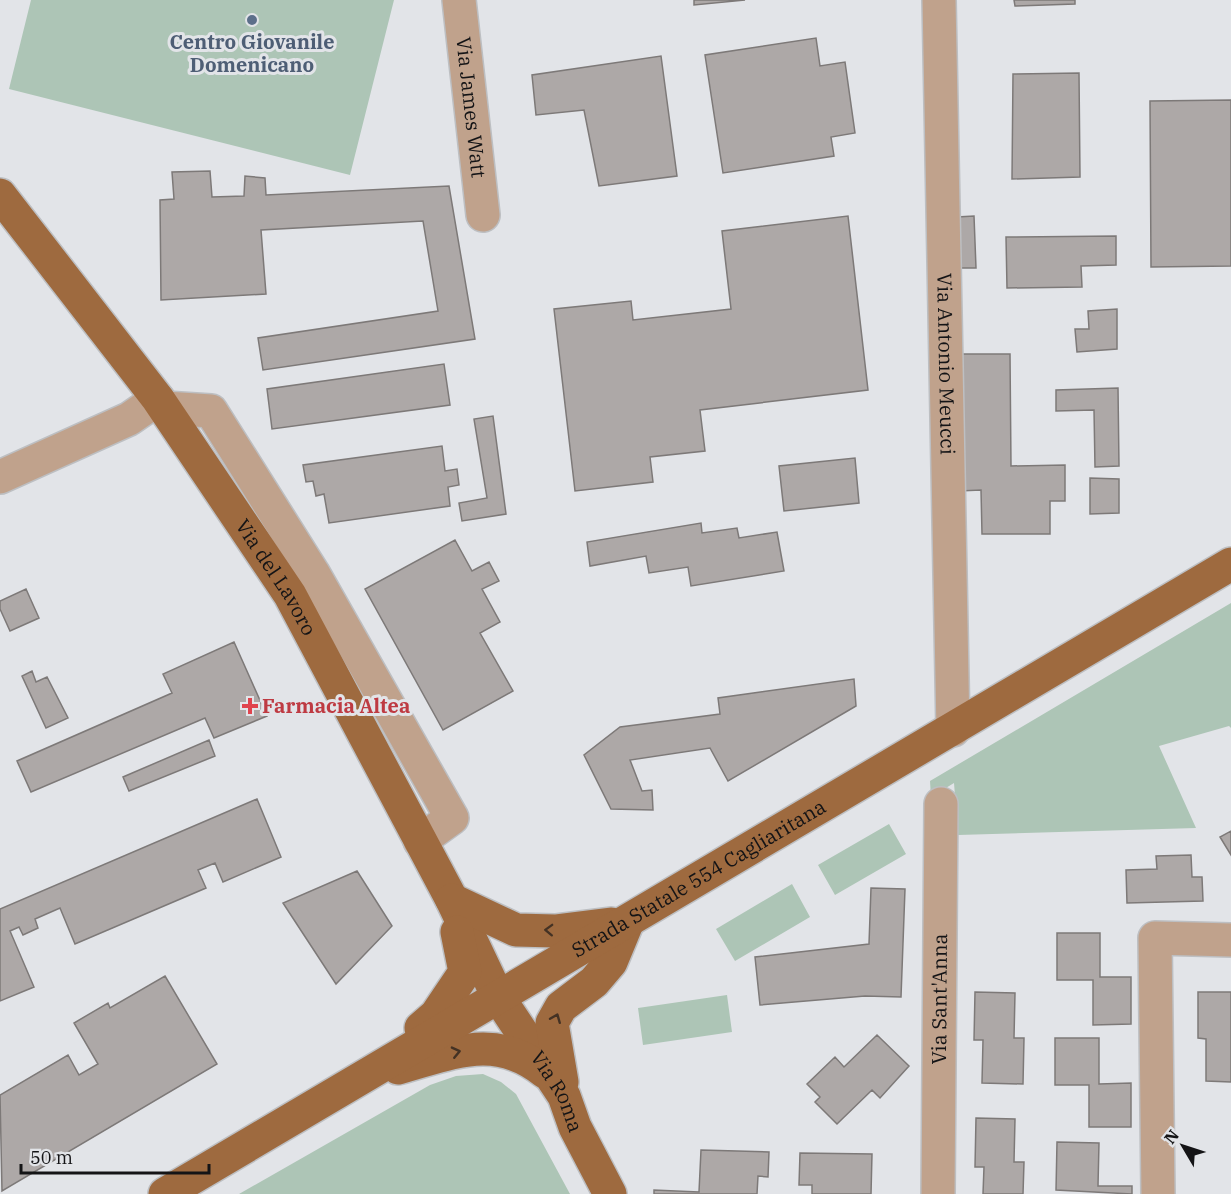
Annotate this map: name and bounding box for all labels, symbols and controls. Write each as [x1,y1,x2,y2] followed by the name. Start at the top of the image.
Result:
[245,13,259,27] marker: Centro Giovanile Domenicano
[170,28,334,78] place label: Centro Giovanile Domenicano
[450,35,493,179] street label: Via James Watt
[931,273,962,455] street label: Via Antonio Meucci
[230,514,323,640] street label: Via del Lavoro
[262,692,410,719] place label: Farmacia Altea
[243,699,257,713] marker: Farmacia Altea
[566,793,831,963] street label: Strada Statale 554 Cagliaritana
[545,924,554,937] one-way arrow
[925,933,953,1065] street label: Via Sant'Anna
[549,1014,561,1025] one-way arrow
[525,1045,590,1136] street label: Via Roma
[451,1047,461,1060] one-way arrow
[1153,1116,1213,1176] north arrow
[1160,1125,1183,1148] text: N
[21,1137,208,1175] scale bar
[30,1146,73,1169] text: 50 m

